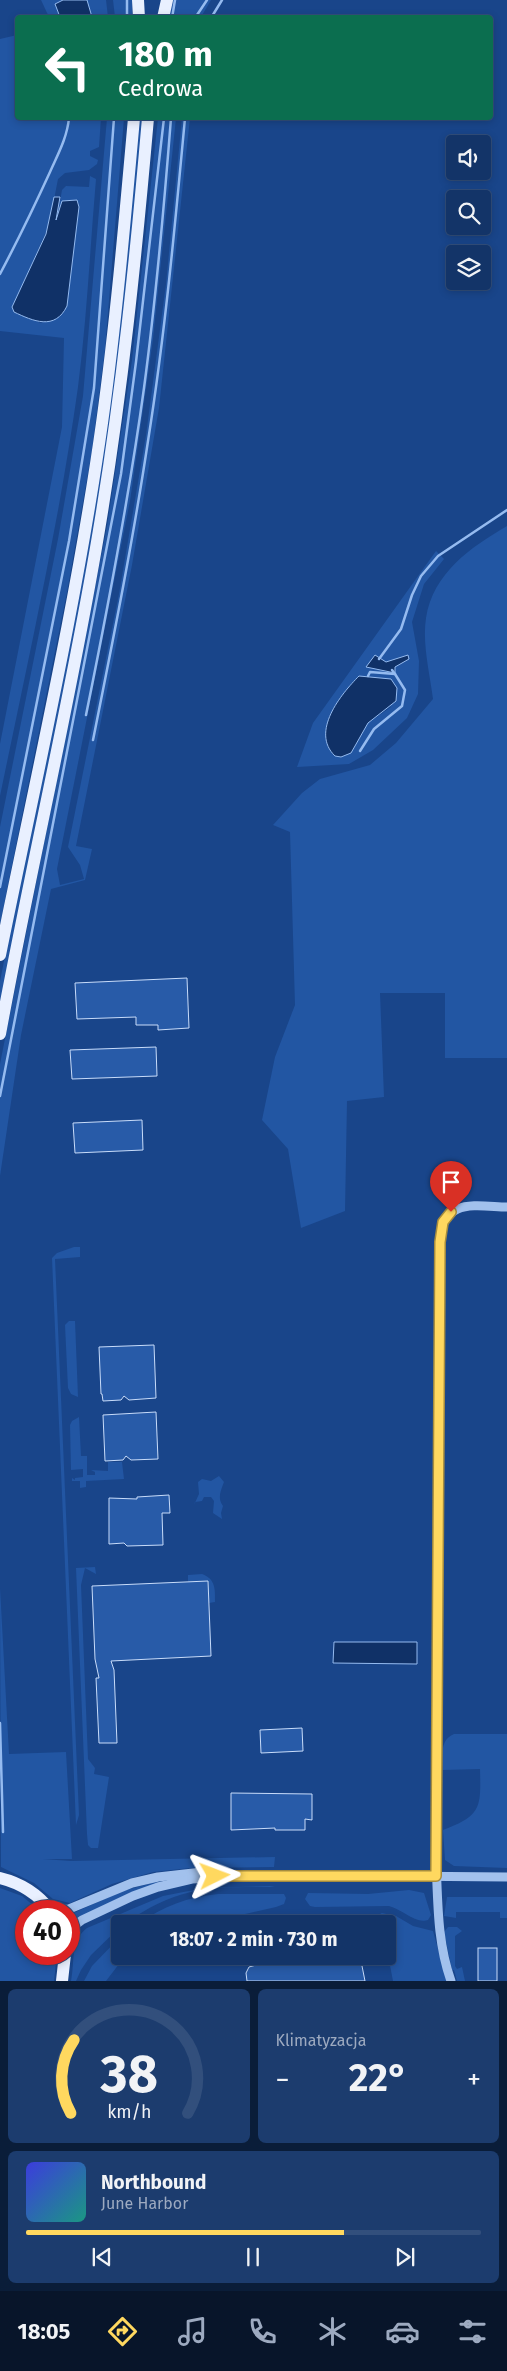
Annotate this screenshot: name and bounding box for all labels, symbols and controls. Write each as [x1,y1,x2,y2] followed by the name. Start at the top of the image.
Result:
[118,33,213,75] text: 180 m
[35,35,100,100] icon: left
[118,75,203,102] text: Cedrowa
[446,135,491,290] map controls
[446,135,491,180] button: sound
[446,190,491,235] button: search
[446,245,491,290] button: layers
[430,1161,472,1212] pin
[437,1168,465,1196] icon: arrive
[188,1849,240,1901] position arrow
[15,1900,80,1965] speed limit sign: 40
[169,1928,338,1951] text: 18:07 · 2 min · 730 m
[276,2031,366,2050] text: Klimatyzacja
[99,2043,157,2106] text: 38
[349,2055,408,2101] text: 22°
[276,2063,290,2096] text: −
[467,2063,481,2096] text: +
[107,2101,151,2123] text: km/h
[101,2171,206,2194] text: Northbound
[101,2194,188,2213] text: June Harbor
[88,2243,116,2271] icon: previous
[239,2243,267,2271] icon: pause
[391,2243,419,2271] icon: next
[105,2314,140,2349] icon: directions
[175,2314,210,2349] icon: music
[245,2314,280,2349] icon: phone
[315,2314,350,2349] icon: climate
[385,2314,420,2349] icon: car
[455,2314,490,2349] icon: filters
[17,2318,70,2345] text: 18:05

